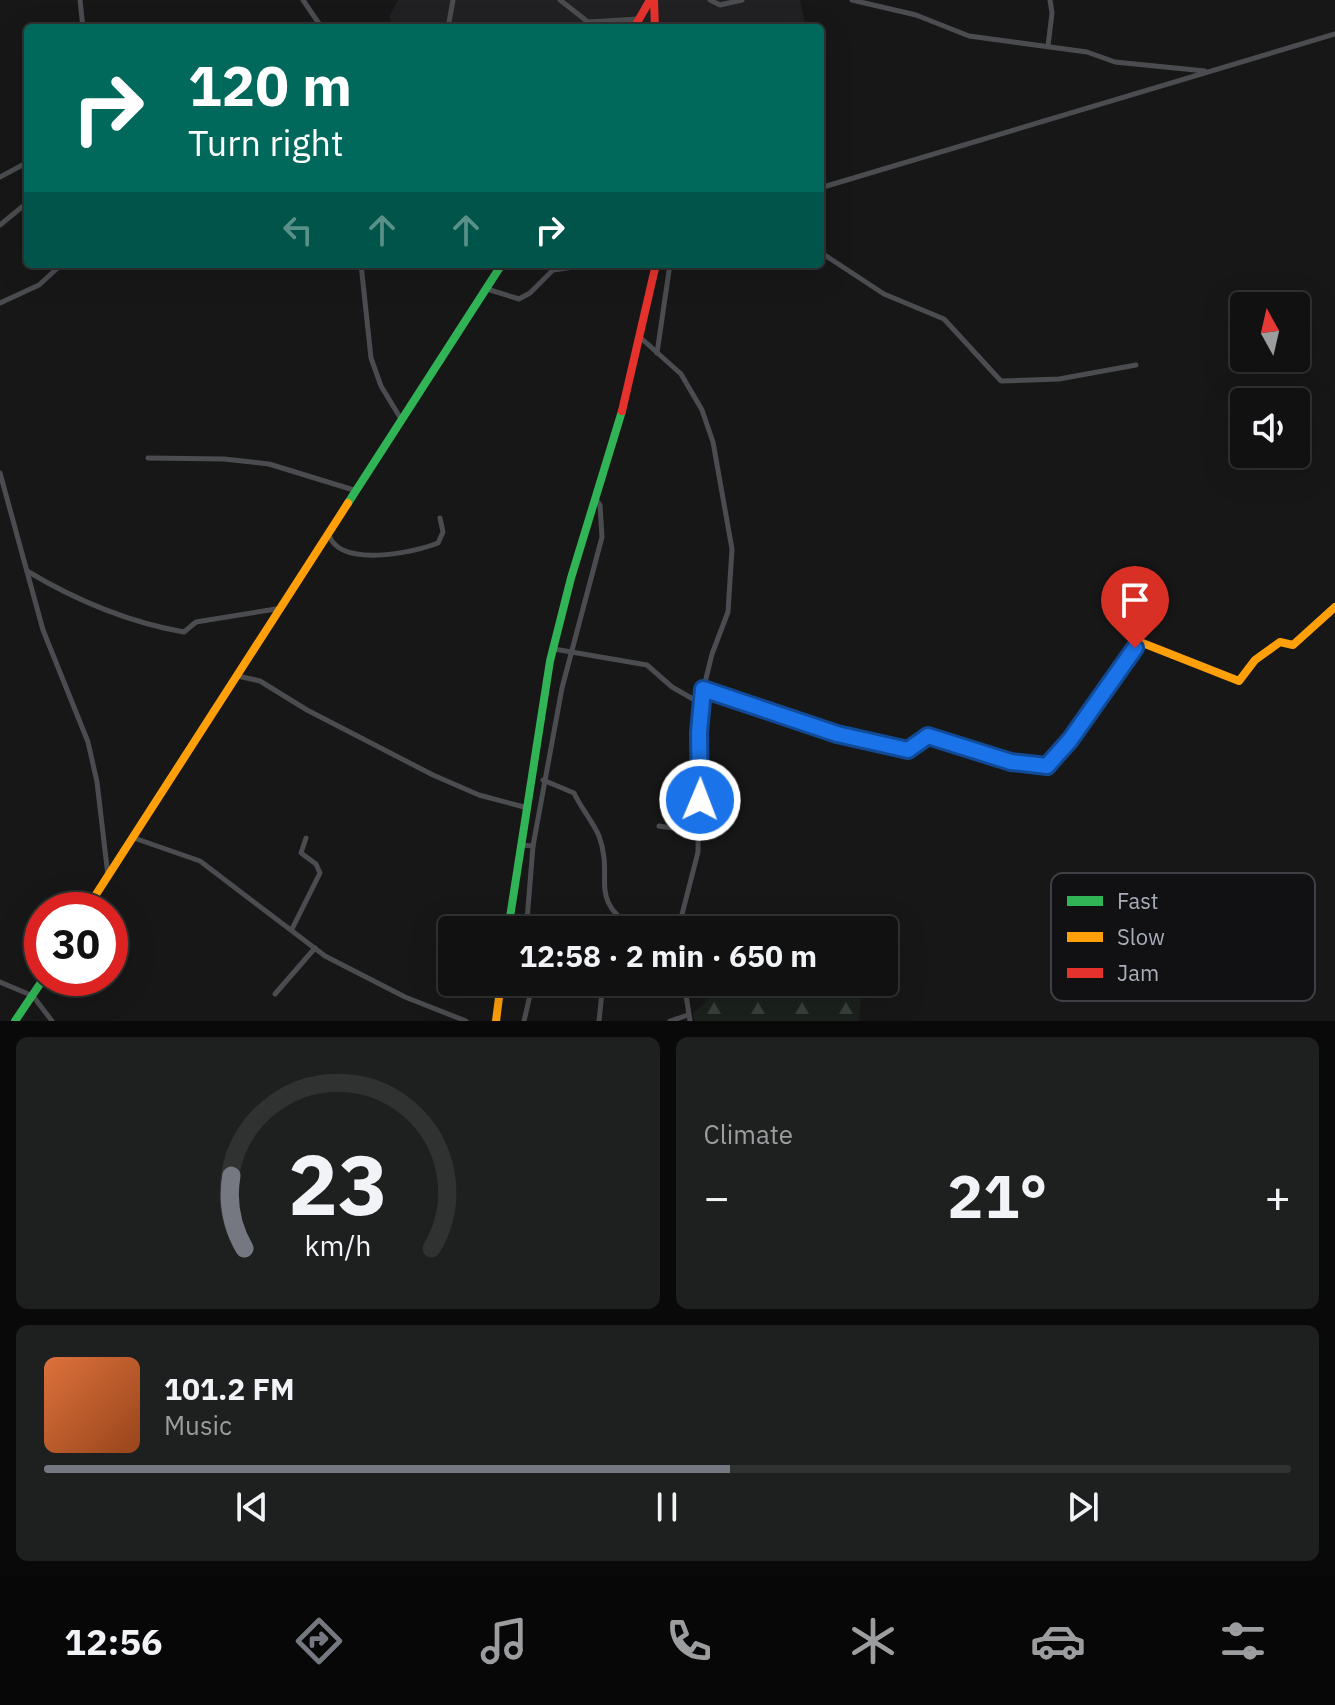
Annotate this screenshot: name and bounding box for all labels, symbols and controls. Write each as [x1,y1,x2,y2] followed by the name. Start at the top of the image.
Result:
[188,49,352,121] text: 120 m
[56,56,160,160] icon: right
[188,119,344,166] text: Turn right
[276,208,320,252] icon: left
[360,208,404,252] icon: ahead
[444,208,488,252] icon: ahead
[528,208,572,252] icon: right
[1230,292,1310,372] north arrow
[1230,292,1310,468] map controls
[1230,388,1310,468] button: sound
[1101,566,1169,648] pin
[1113,578,1157,622] icon: arrive
[658,758,742,842] position arrow
[1051,873,1315,1001] legend
[1117,886,1158,915] text: Fast
[24,892,128,996] speed limit sign: 30
[1117,922,1165,951] text: Slow
[519,936,817,975] text: 12:58 · 2 min · 650 m
[1117,958,1159,987] text: Jam
[704,1117,793,1151] text: Climate
[288,1130,388,1238] text: 23
[947,1156,1047,1235] text: 21°
[704,1168,730,1225] text: −
[1265,1168,1291,1225] text: +
[304,1227,371,1264] text: km/h
[164,1369,295,1408] text: 101.2 FM
[164,1408,232,1442] text: Music
[230,1485,274,1529] icon: previous
[645,1485,689,1529] icon: pause
[1061,1485,1105,1529] icon: next
[291,1613,347,1669] icon: directions
[476,1613,532,1669] icon: music
[661,1613,717,1669] icon: phone
[845,1613,901,1669] icon: climate
[1030,1613,1086,1669] icon: car
[1215,1613,1271,1669] icon: filters
[64,1618,163,1665] text: 12:56

